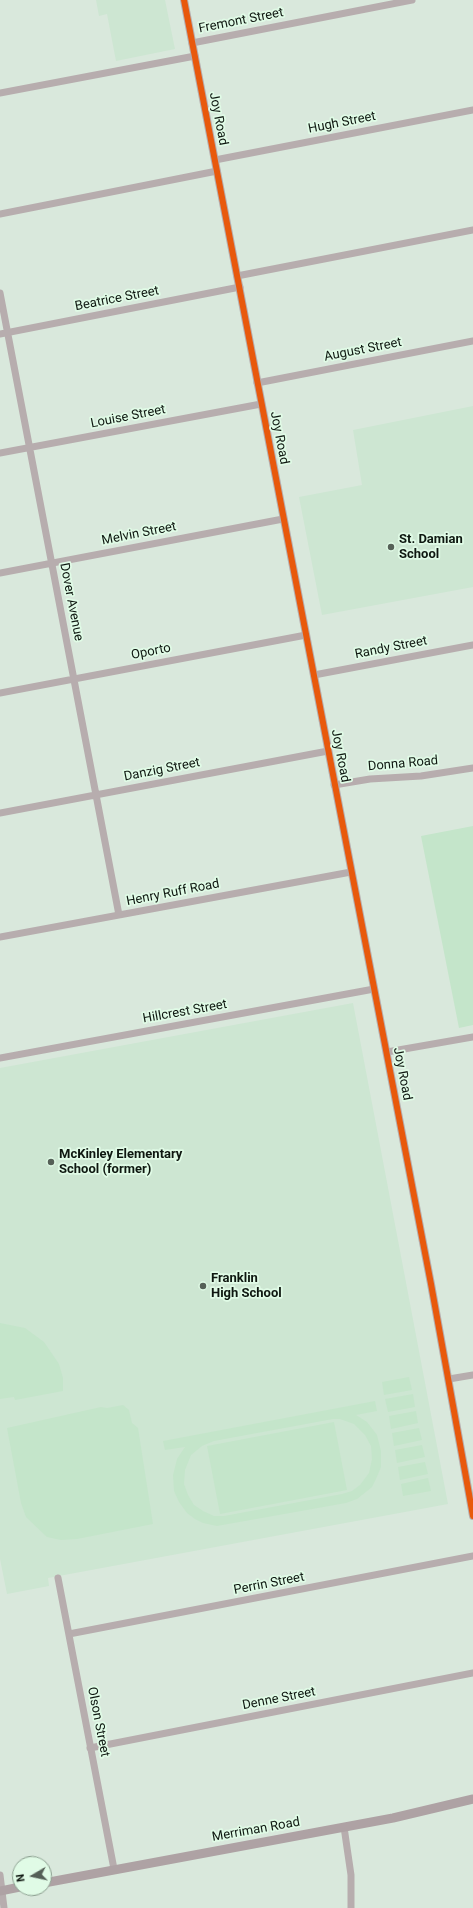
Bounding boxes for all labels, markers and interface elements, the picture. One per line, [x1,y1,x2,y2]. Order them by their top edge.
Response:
street label: Fremont Street [197,5,285,37]
street label: Joy Road [205,91,231,147]
street label: Hugh Street [307,109,377,137]
street label: Beatrice Street [74,283,160,315]
street label: August Street [323,335,403,365]
street label: Louise Street [89,402,167,432]
street label: Joy Road [266,410,292,466]
street label: Melvin Street [100,519,178,549]
place label: St. Damian School [399,532,463,563]
marker: St. Damian School [386,542,396,552]
street label: Dover Avenue [56,562,86,642]
street label: Randy Street [354,633,428,663]
street label: Oporto [130,641,172,663]
street label: Joy Road [327,728,353,784]
street label: Donna Road [367,753,439,775]
street label: Danzig Street [123,755,201,785]
street label: Henry Ruff Road [125,876,221,910]
street label: Hillcrest Street [142,997,228,1027]
street label: Joy Road [389,1046,415,1102]
place label: McKinley Elementary School (former) [59,1147,182,1178]
marker: McKinley Elementary School (former) [46,1157,56,1167]
place label: Franklin High School [211,1271,282,1302]
marker: Franklin High School [198,1281,208,1291]
street label: Perrin Street [232,1570,306,1598]
street label: Denne Street [241,1684,317,1714]
street label: Olson Street [84,1686,112,1758]
street label: Merriman Road [211,1815,301,1845]
north arrow [12,1856,52,1896]
text: N [14,1873,28,1883]

